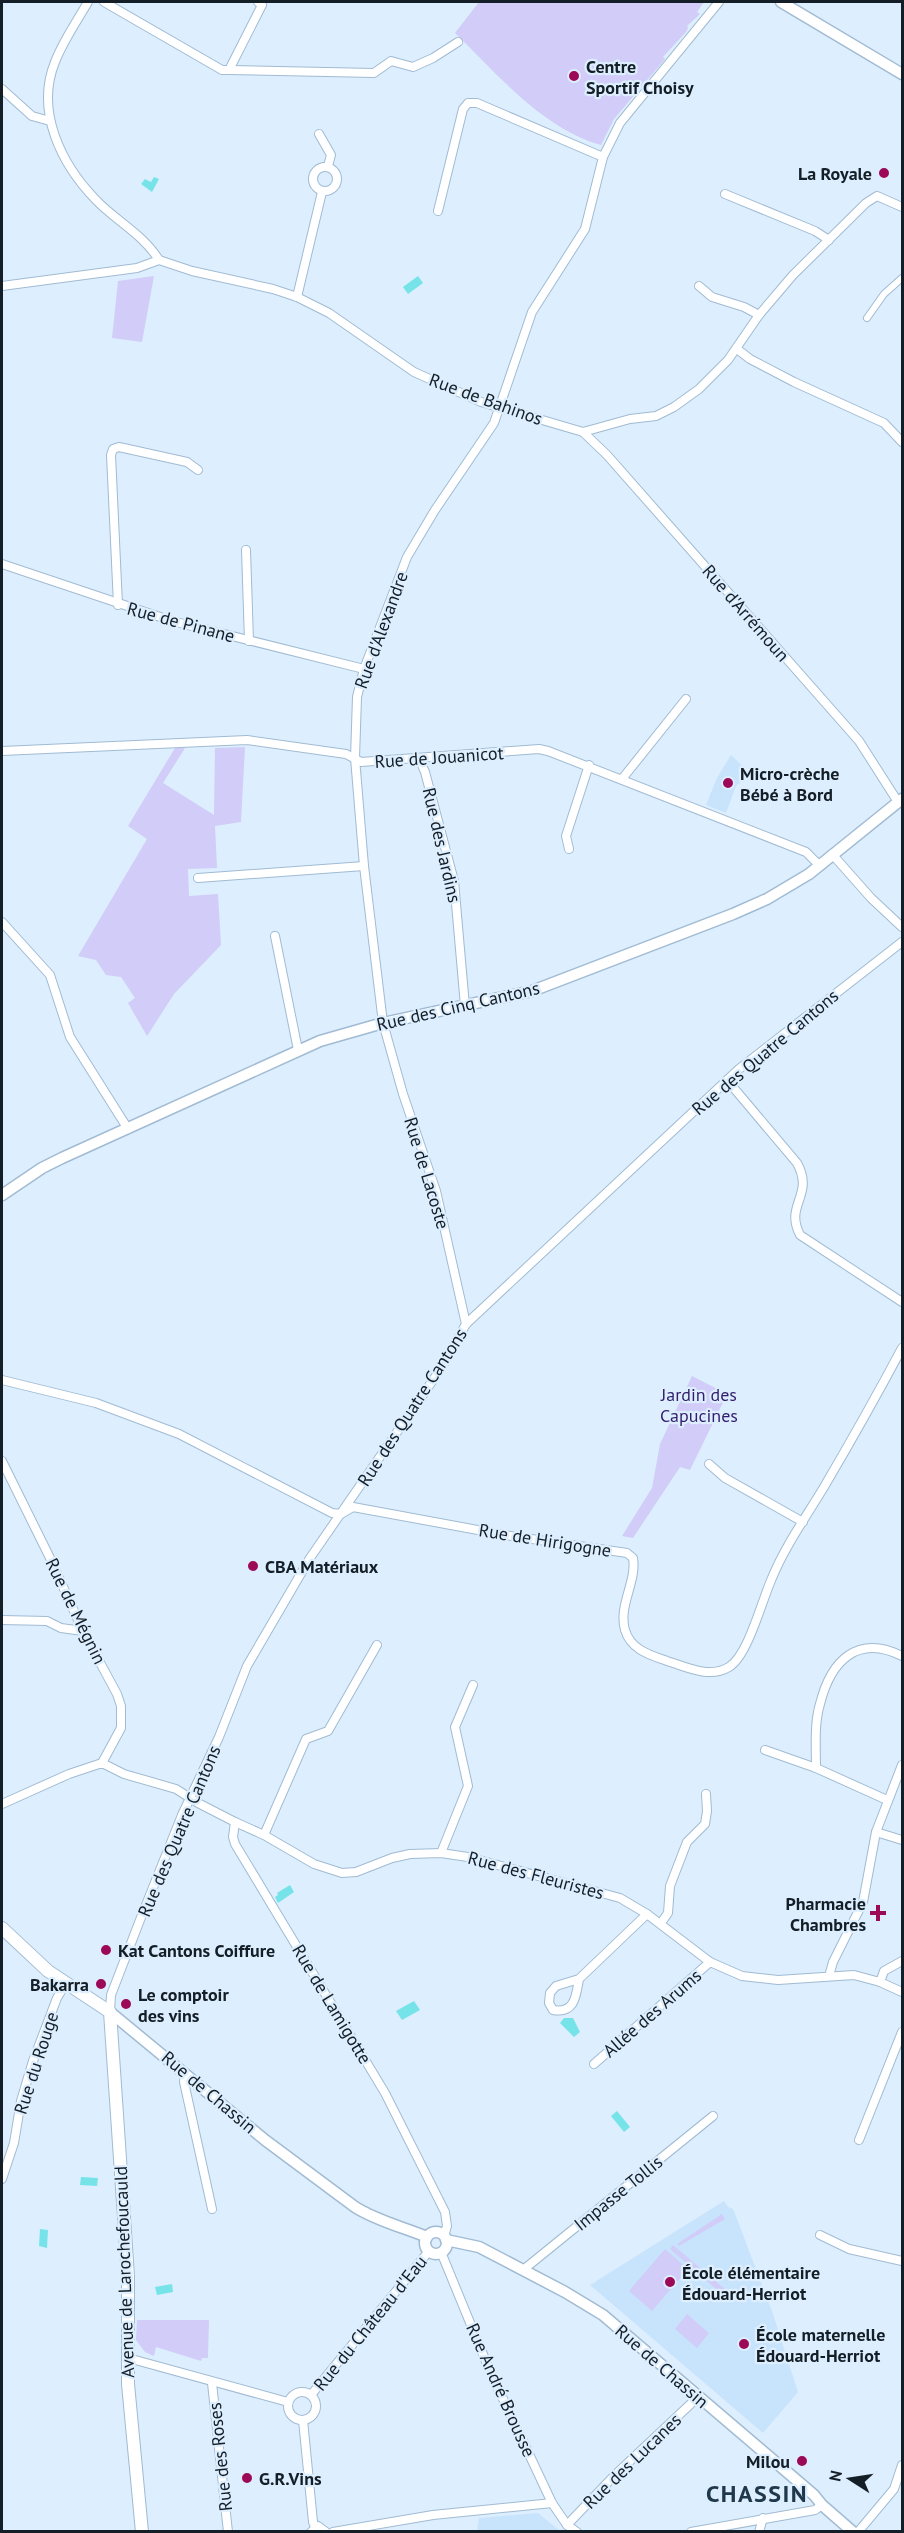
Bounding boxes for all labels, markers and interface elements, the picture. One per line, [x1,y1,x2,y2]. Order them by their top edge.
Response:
place label: Centre Sportif Choisy [586,55,694,99]
marker: Centre Sportif Choisy [567,69,581,83]
place label: La Royale [798,162,872,185]
marker: La Royale [877,166,891,180]
street label: Rue de Bahinos [426,368,546,430]
street label: Rue d'Arrémoun [698,560,794,666]
street label: Rue d'Alexandre [349,568,413,692]
street label: Rue de Pinane [125,597,237,647]
street label: Rue de Jouanicot [374,741,504,773]
place label: Micro-crèche Bébé à Bord [740,762,839,806]
marker: Micro-crèche Bébé à Bord [721,776,735,790]
street label: Rue des Jardins [418,785,466,905]
street label: Rue des Cinq Cantons [374,976,542,1036]
street label: Rue des Quatre Cantons [687,984,843,1120]
street label: Rue de Lacoste [399,1114,455,1232]
street label: Rue des Quatre Cantons [352,1323,472,1491]
park label: Jardin des Capucines [660,1383,738,1427]
street label: Rue de Hirigogne [477,1518,613,1562]
street label: Rue de Mégnin [40,1554,112,1668]
place label: CBA Matériaux [265,1555,379,1578]
marker: CBA Matériaux [246,1559,260,1573]
street label: Rue des Quatre Cantons [132,1742,226,1920]
street label: Rue des Fleuristes [465,1846,607,1904]
place label: Pharmacie Chambres [785,1892,866,1936]
marker: Pharmacie Chambres [871,1906,885,1920]
place label: Kat Cantons Coiffure [118,1939,275,1962]
street label: Rue de Lamigotte [287,1940,377,2068]
marker: Kat Cantons Coiffure [99,1943,113,1957]
street label: Allée des Arums [598,1964,706,2062]
place label: Bakarra [30,1973,89,1996]
marker: Bakarra [94,1977,108,1991]
place label: Le comptoir des vins [138,1983,229,2027]
marker: Le comptoir des vins [119,1997,133,2011]
street label: Rue du Rouge [9,2009,63,2117]
street label: Rue de Chassin [157,2046,261,2138]
street label: Impasse Tollis [569,2150,667,2236]
street label: Avenue de Larochefoucauld [109,2166,139,2378]
street label: Rue du Château d'Eau [308,2251,432,2395]
place label: École élémentaire Édouard-Herriot [682,2261,820,2305]
marker: École élémentaire Édouard-Herriot [663,2275,677,2289]
street label: Rue de Chassin [610,2319,714,2413]
street label: Rue André Brousse [461,2320,541,2460]
place label: École maternelle Édouard-Herriot [756,2323,885,2367]
marker: École maternelle Édouard-Herriot [737,2337,751,2351]
street label: Rue des Roses [203,2402,237,2512]
street label: Rue des Lucanes [578,2408,686,2514]
north arrow [820,2449,880,2509]
place label: Milou [746,2450,790,2473]
marker: Milou [795,2454,809,2468]
place label: G.R.Vins [259,2467,322,2490]
text: N [824,2469,846,2483]
marker: G.R.Vins [240,2471,254,2485]
district label: CHASSIN [706,2478,808,2509]

